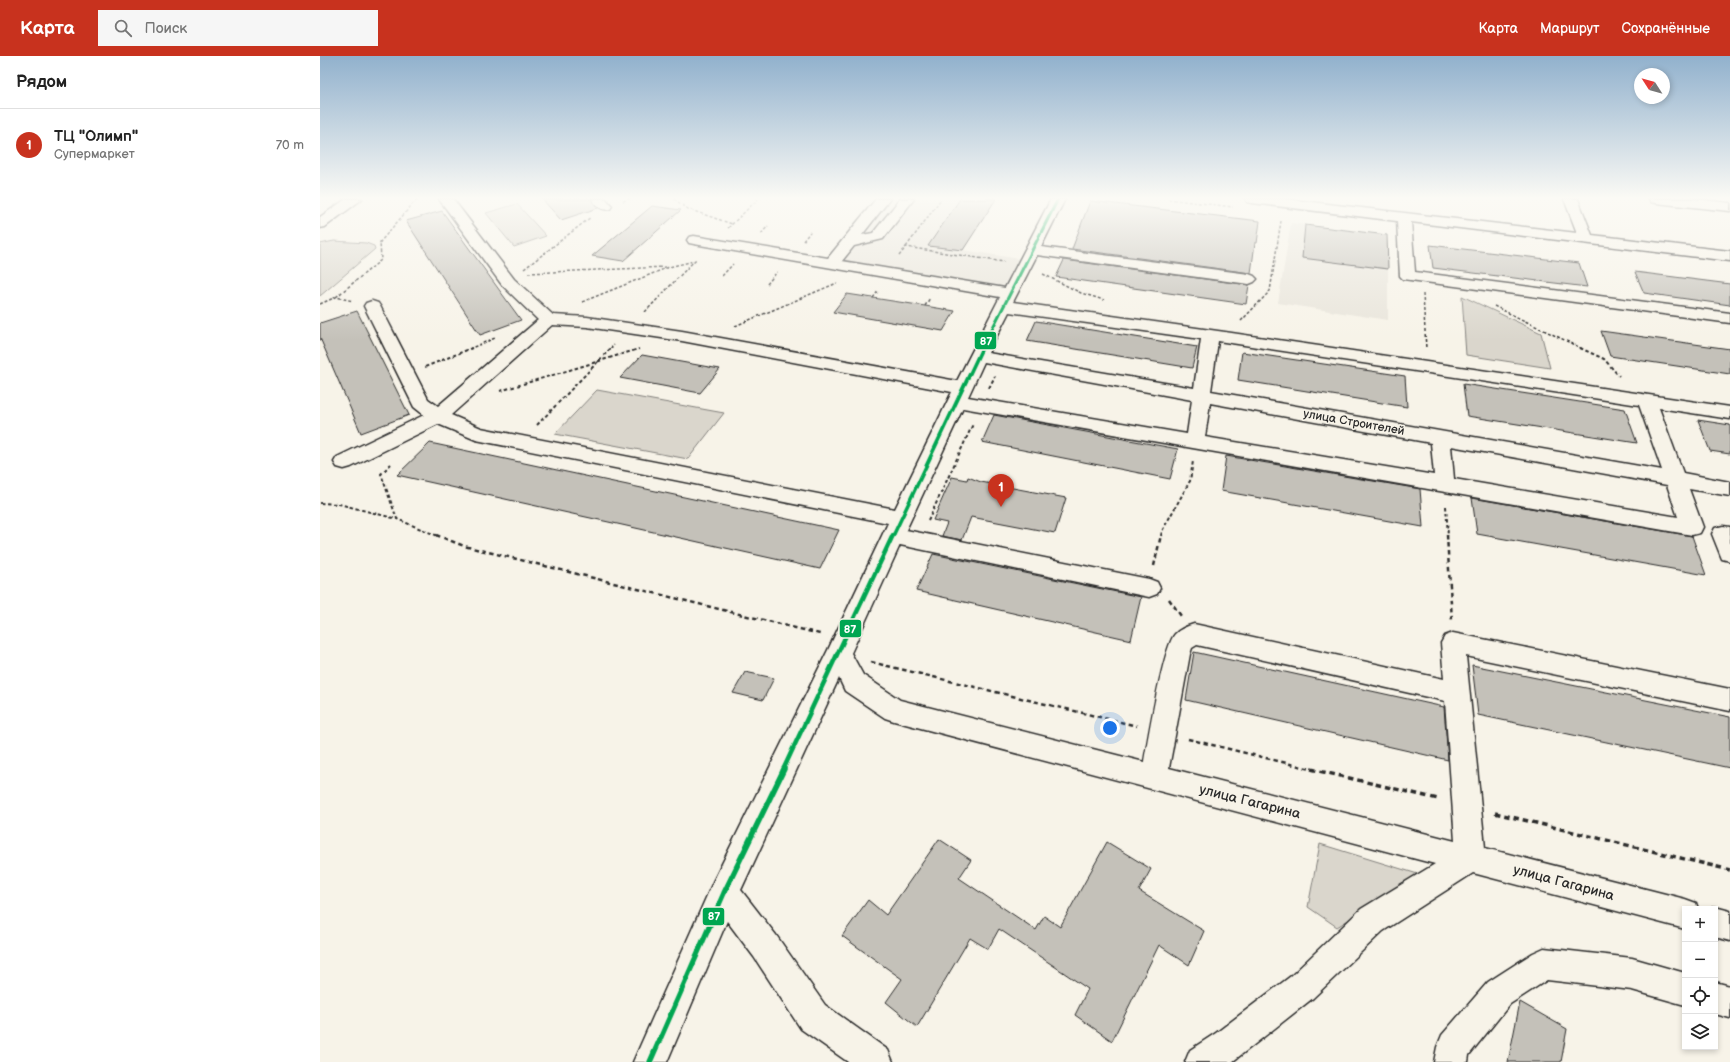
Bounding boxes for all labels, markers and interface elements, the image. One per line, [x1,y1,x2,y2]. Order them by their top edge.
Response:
search box [98,10,378,46]
text: Карта [20,17,74,40]
icon: search [112,17,134,39]
text: Поиск [144,19,187,38]
text: Карта [1479,20,1518,37]
text: Маршрут [1540,20,1600,37]
text: Сохранённые [1622,20,1710,37]
north arrow [1634,68,1670,104]
text: Рядом [16,72,67,92]
text: ТЦ "Олимп" [54,127,138,146]
text: 1 [26,137,32,153]
text: 70 m [276,137,304,153]
text: Супермаркет [54,146,135,162]
line badge: 87 [974,331,997,350]
text: 87 [980,335,992,348]
street label: улица Строителей [1302,406,1406,439]
pin: 1 [988,474,1014,507]
line badge: 87 [839,619,862,638]
text: 87 [844,623,856,636]
your location [1100,718,1120,738]
street label: улица Гагарина [1197,781,1303,822]
street label: улица Гагарина [1512,861,1617,904]
map controls [1682,906,1718,1050]
button: + [1682,906,1718,942]
line badge: 87 [702,907,725,926]
text: 87 [708,910,720,923]
button: − [1682,942,1718,978]
button: locate [1682,978,1718,1014]
button: layers [1682,1014,1718,1050]

